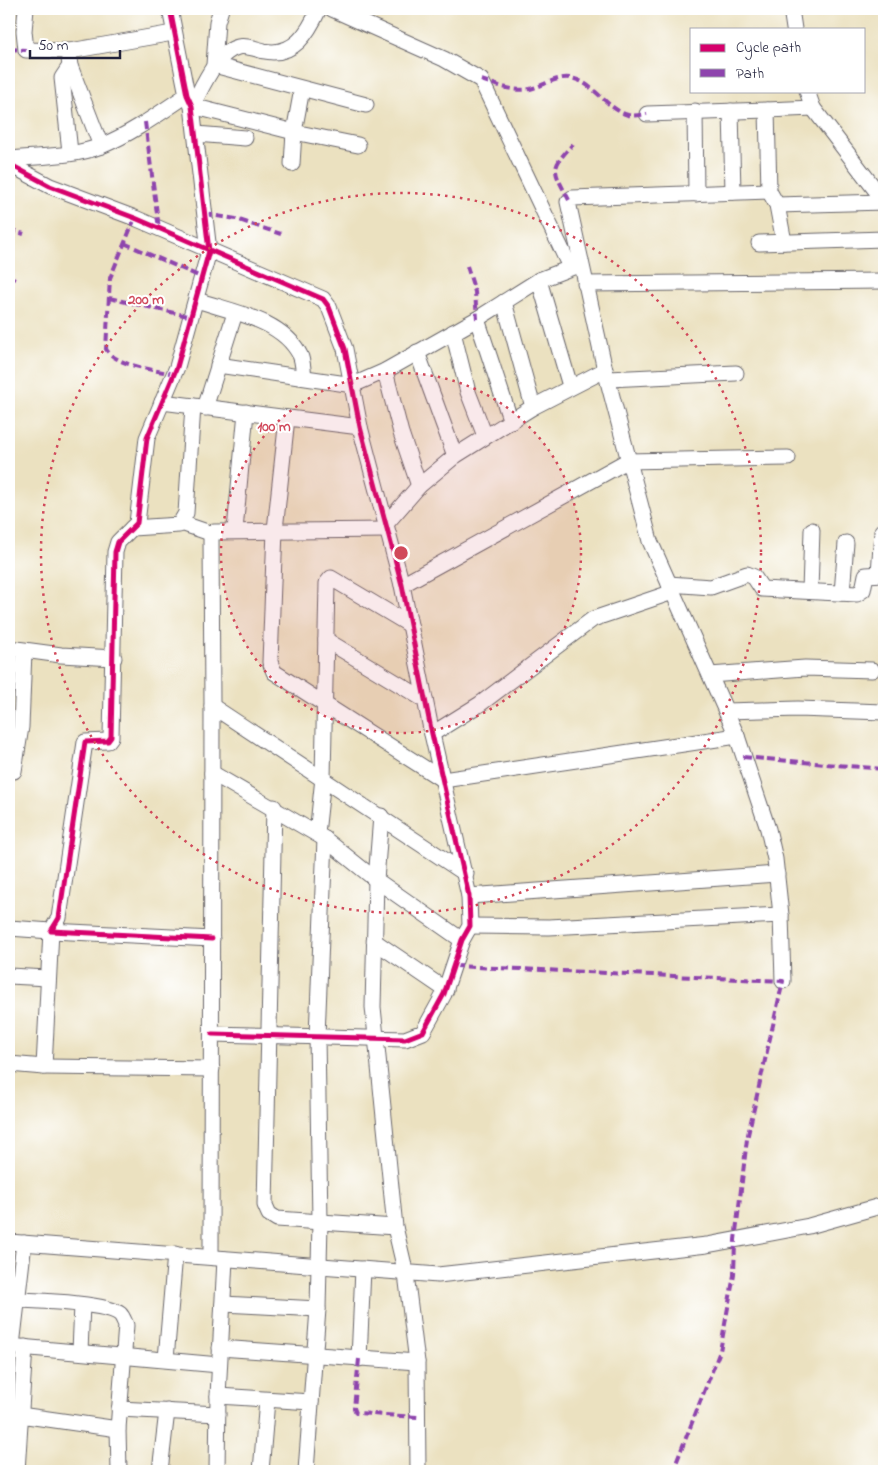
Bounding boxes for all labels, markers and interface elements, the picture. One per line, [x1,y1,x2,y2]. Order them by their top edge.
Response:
scale bar [30,28,120,60]
legend [690,28,866,92]
text: 50 m [38,35,69,57]
text: Cycle path [736,37,801,60]
text: Path [736,63,764,85]
text: 200 m [127,289,164,311]
text: 100 m [257,416,291,438]
centre of rings [392,544,410,562]

